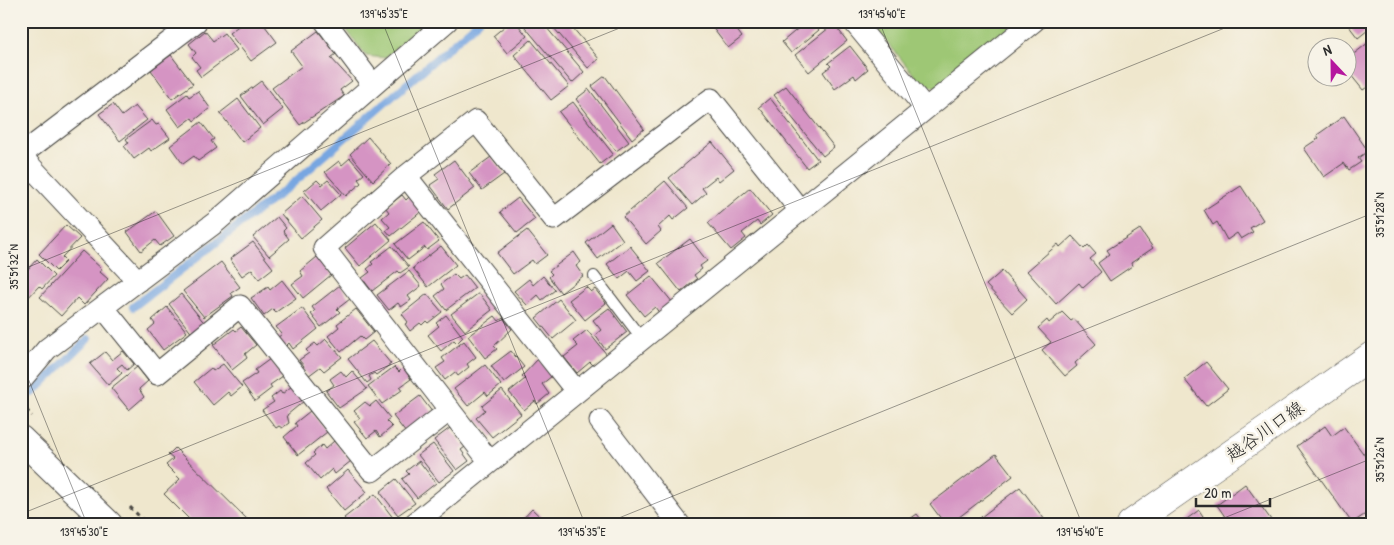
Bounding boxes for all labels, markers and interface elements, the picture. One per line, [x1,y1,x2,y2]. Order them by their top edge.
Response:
text: 139°45'35"E [360,5,409,22]
text: 139°45'40"E [858,5,906,22]
north arrow [1306,38,1356,88]
text: N [1320,39,1334,60]
text: 35°51'28"N [1371,192,1388,238]
text: 35°51'32"N [5,244,22,290]
street label: 越谷川口線 [1221,395,1309,467]
text: 35°51'26"N [1371,437,1388,483]
scale bar [1196,475,1270,507]
text: 20 m [1204,482,1231,503]
text: 139°45'30"E [60,523,109,540]
text: 139°45'35"E [558,523,607,540]
text: 139°45'40"E [1056,523,1104,540]

